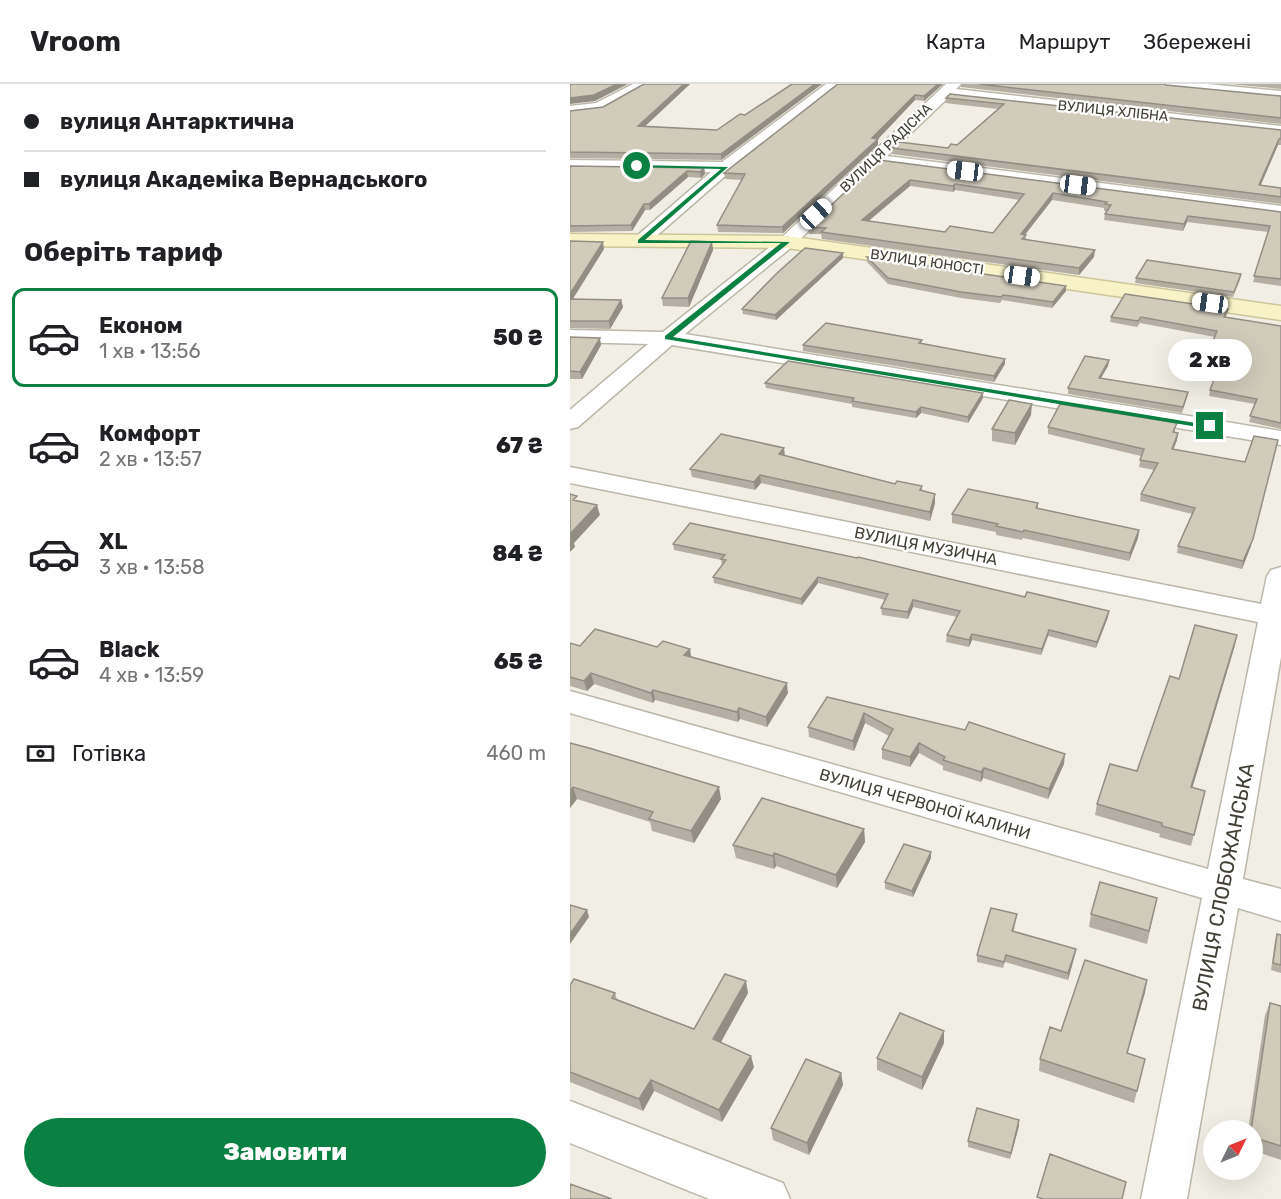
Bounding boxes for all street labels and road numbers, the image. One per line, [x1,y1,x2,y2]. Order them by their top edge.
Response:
street label: ВУЛИЦЯ ХЛІБНА [1057,97,1170,125]
street label: ВУЛИЦЯ РАДІСНА [837,99,936,196]
street label: ВУЛИЦЯ ЮНОСТІ [869,246,985,278]
street label: ВУЛИЦЯ МУЗИЧНА [853,523,1000,569]
street label: ВУЛИЦЯ СЛОБОЖАНСЬКА [1187,761,1259,1013]
street label: ВУЛИЦЯ ЧЕРВОНОЇ КАЛИНИ [817,765,1033,843]

